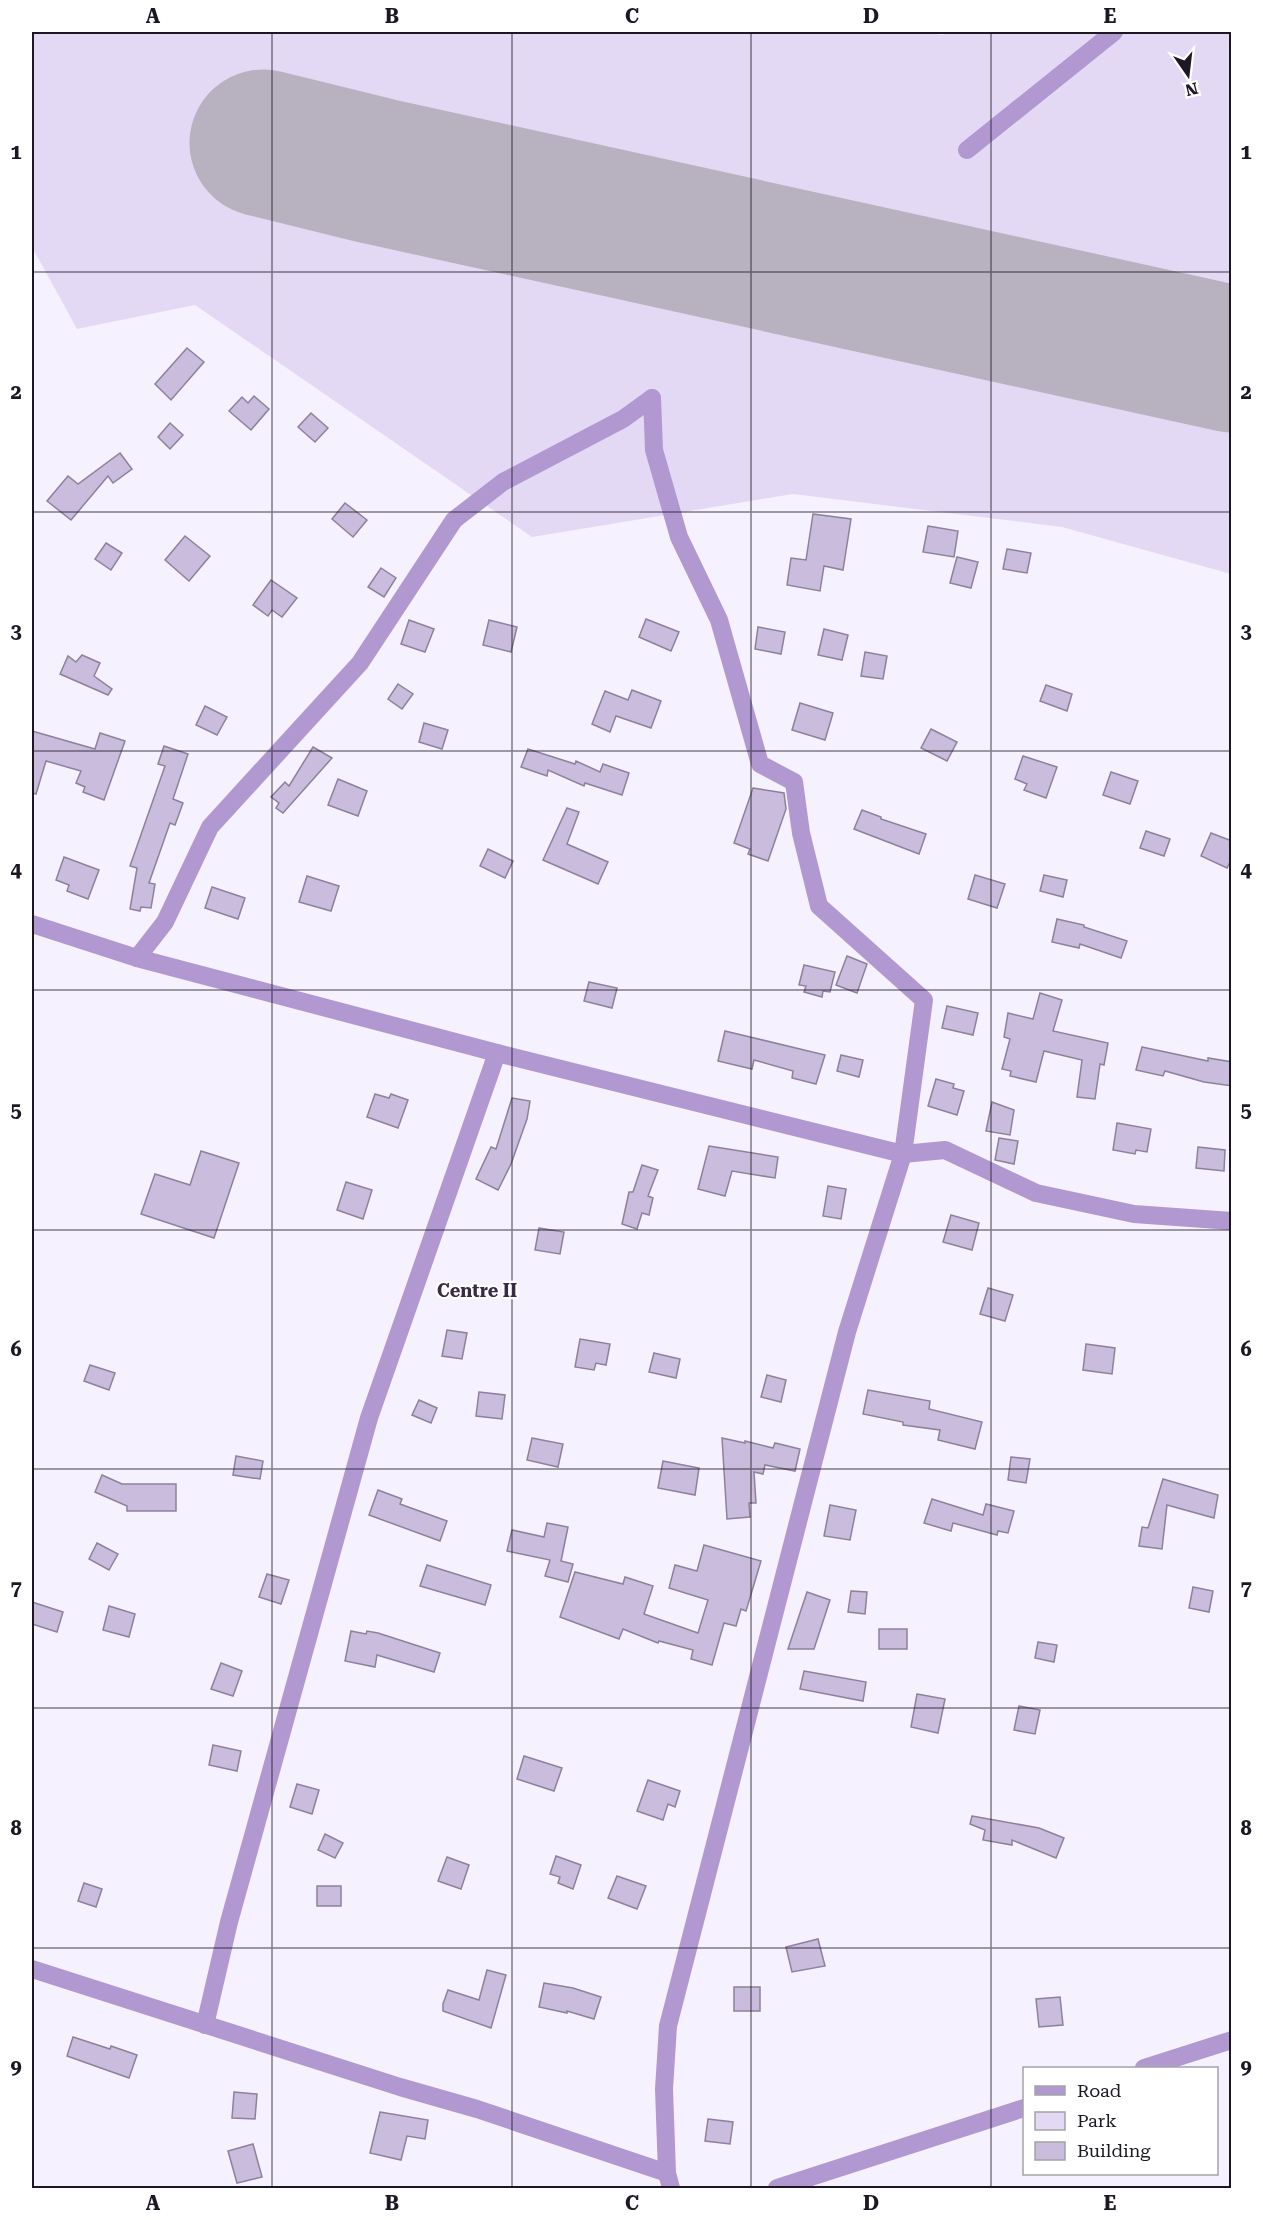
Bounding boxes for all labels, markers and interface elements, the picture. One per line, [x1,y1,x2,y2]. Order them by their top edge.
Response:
text: A [146,4,161,28]
text: B [385,4,399,28]
text: C [625,4,639,28]
text: D [863,4,879,28]
text: E [1104,4,1117,28]
north arrow [1158,45,1218,105]
text: N [1183,78,1200,100]
text: 1 [10,140,22,164]
text: 1 [1240,140,1252,164]
text: 2 [10,380,22,404]
text: 2 [1240,380,1252,404]
text: 3 [10,619,22,643]
text: 3 [1240,619,1252,643]
text: 4 [10,858,22,882]
text: 4 [1240,858,1252,882]
text: 5 [10,1098,22,1122]
text: 5 [1240,1098,1252,1122]
district label: Centre II [437,1280,517,1301]
text: 6 [10,1337,22,1361]
text: 6 [1240,1337,1252,1361]
text: 7 [10,1576,22,1600]
text: 7 [1240,1576,1252,1600]
text: 8 [10,1816,22,1840]
text: 8 [1240,1816,1252,1840]
text: 9 [10,2055,22,2079]
text: 9 [1240,2055,1252,2079]
legend [1023,2067,1218,2175]
text: Road [1077,2080,1122,2101]
text: Park [1077,2110,1117,2131]
text: Building [1077,2140,1151,2161]
text: A [146,2191,161,2215]
text: B [385,2191,399,2215]
text: C [625,2191,639,2215]
text: D [863,2191,879,2215]
text: E [1104,2191,1117,2215]

